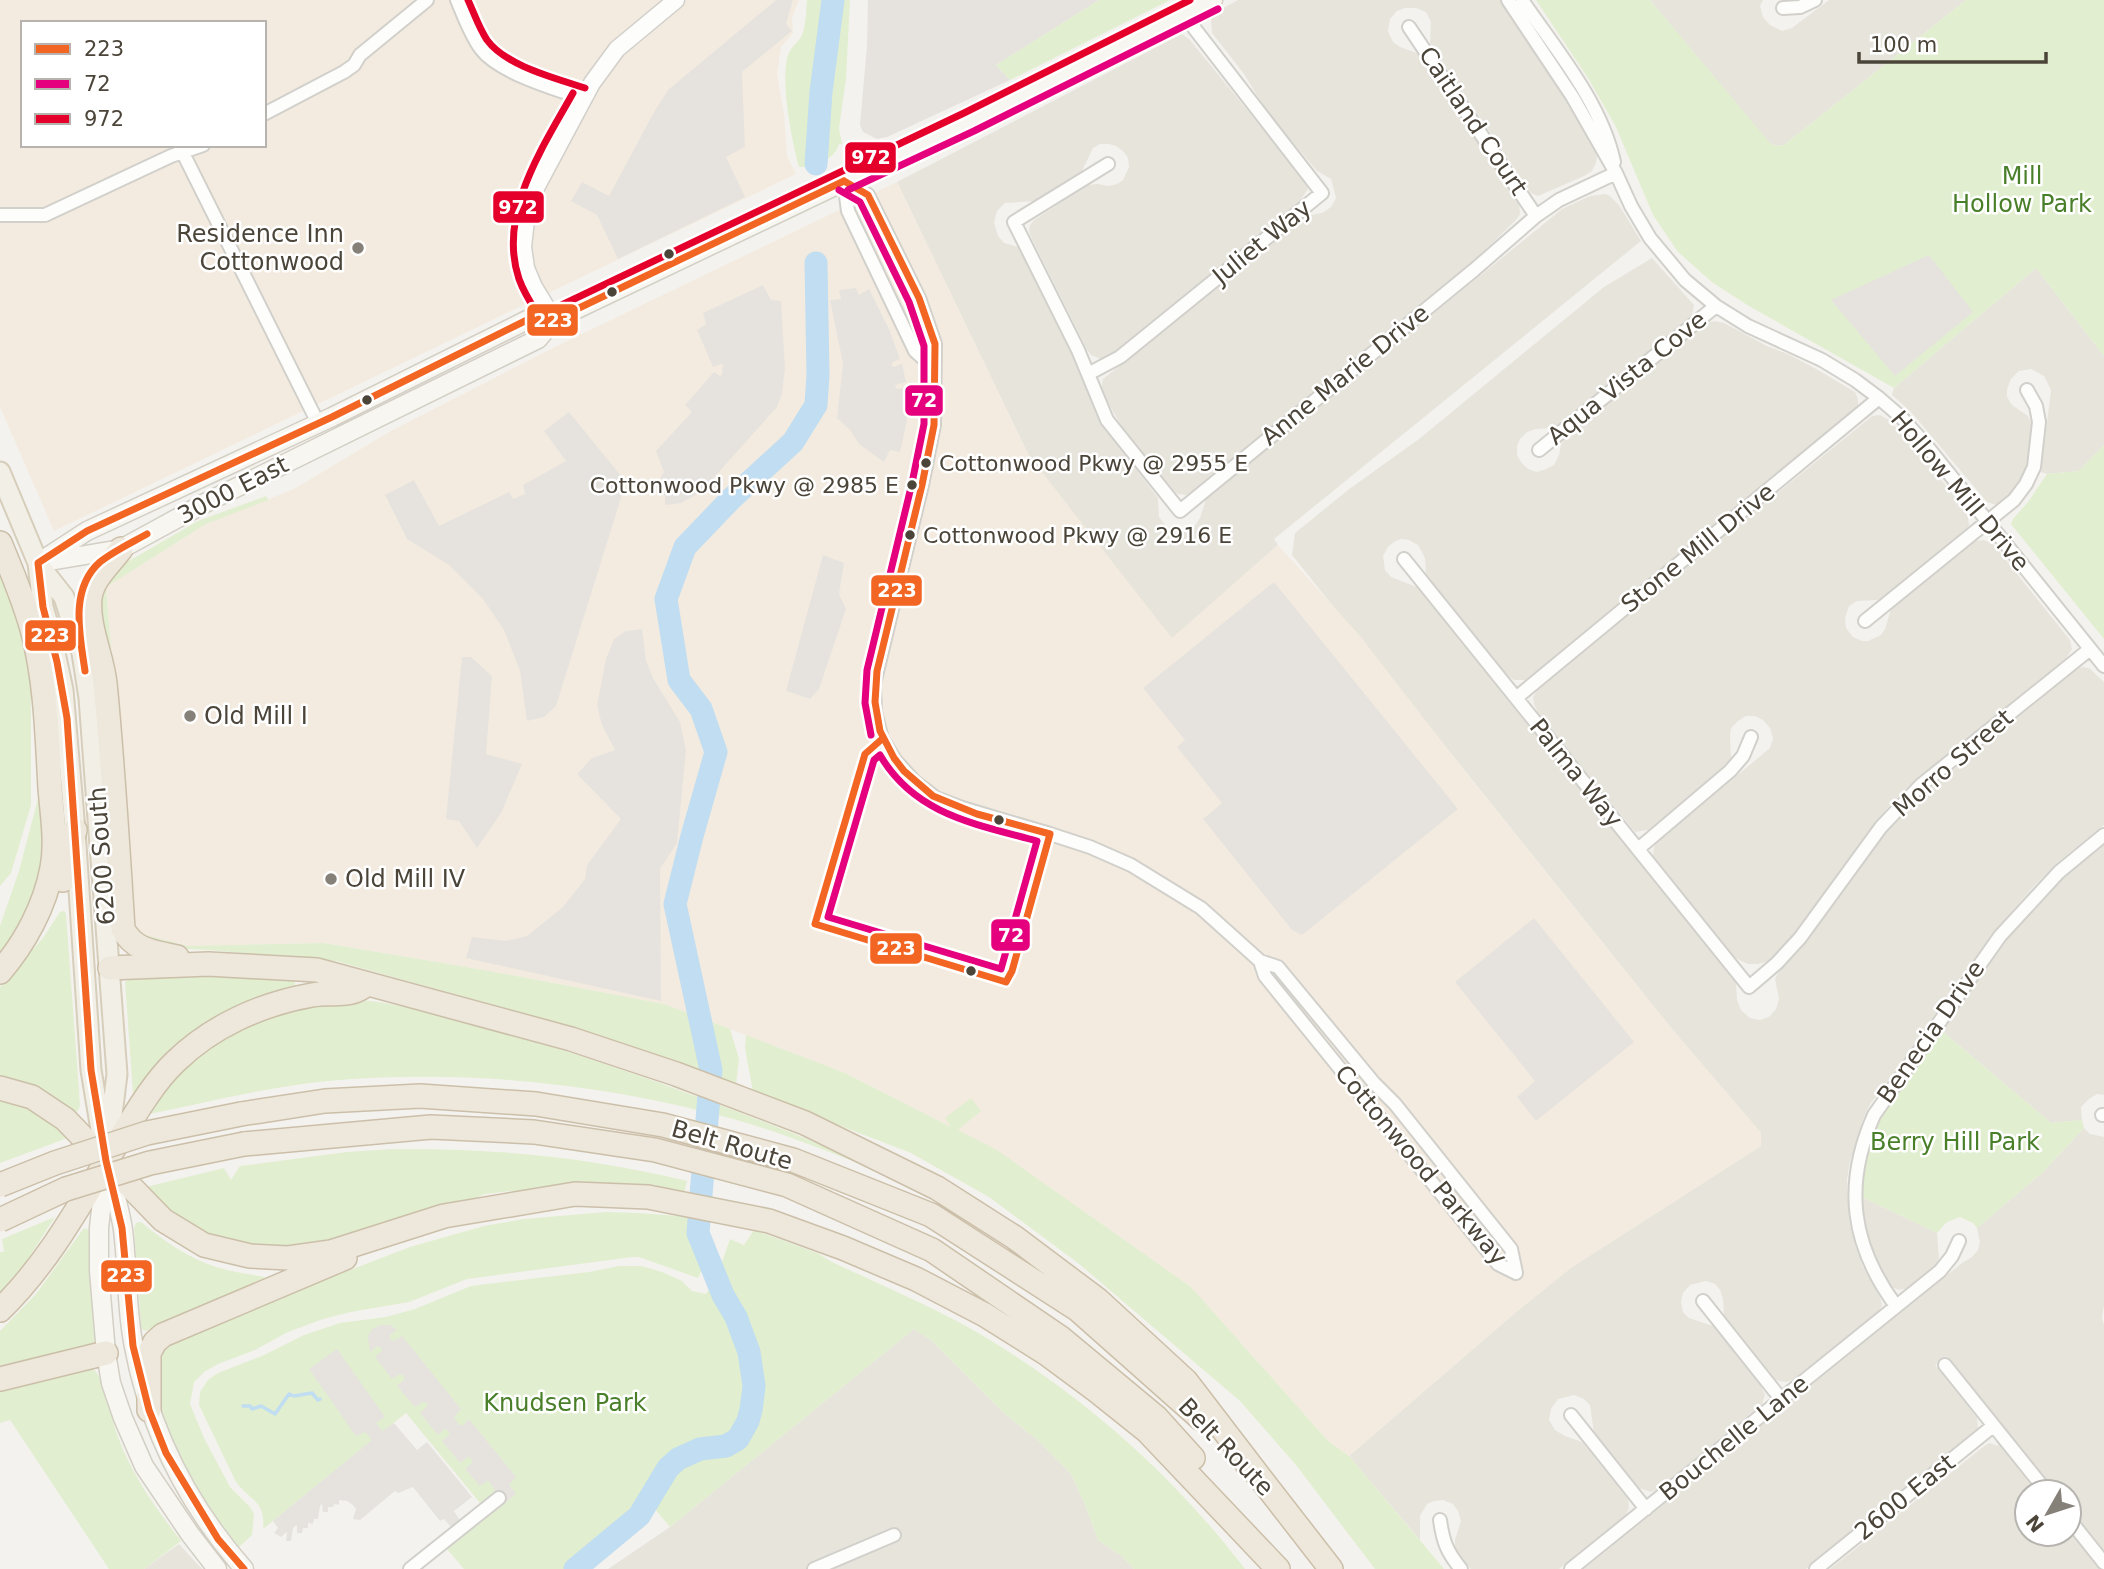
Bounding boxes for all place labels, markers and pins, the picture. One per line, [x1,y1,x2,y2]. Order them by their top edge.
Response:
place label: Residence Inn Cottonwood [176,220,344,276]
marker: Residence Inn Cottonwood [350,240,366,256]
unlabelled marker [662,247,676,261]
unlabelled marker [605,285,619,299]
unlabelled marker [360,393,374,407]
place label: Cottonwood Pkwy @ 2955 E [939,451,1248,476]
marker: Cottonwood Pkwy @ 2955 E [919,456,933,470]
place label: Cottonwood Pkwy @ 2985 E [590,473,899,498]
marker: Cottonwood Pkwy @ 2985 E [905,478,919,492]
place label: Cottonwood Pkwy @ 2916 E [923,523,1232,548]
marker: Cottonwood Pkwy @ 2916 E [903,528,917,542]
place label: Old Mill I [204,702,308,730]
marker: Old Mill I [182,708,198,724]
unlabelled marker [992,813,1006,827]
place label: Old Mill IV [345,865,466,893]
marker: Old Mill IV [323,871,339,887]
unlabelled marker [964,964,978,978]

